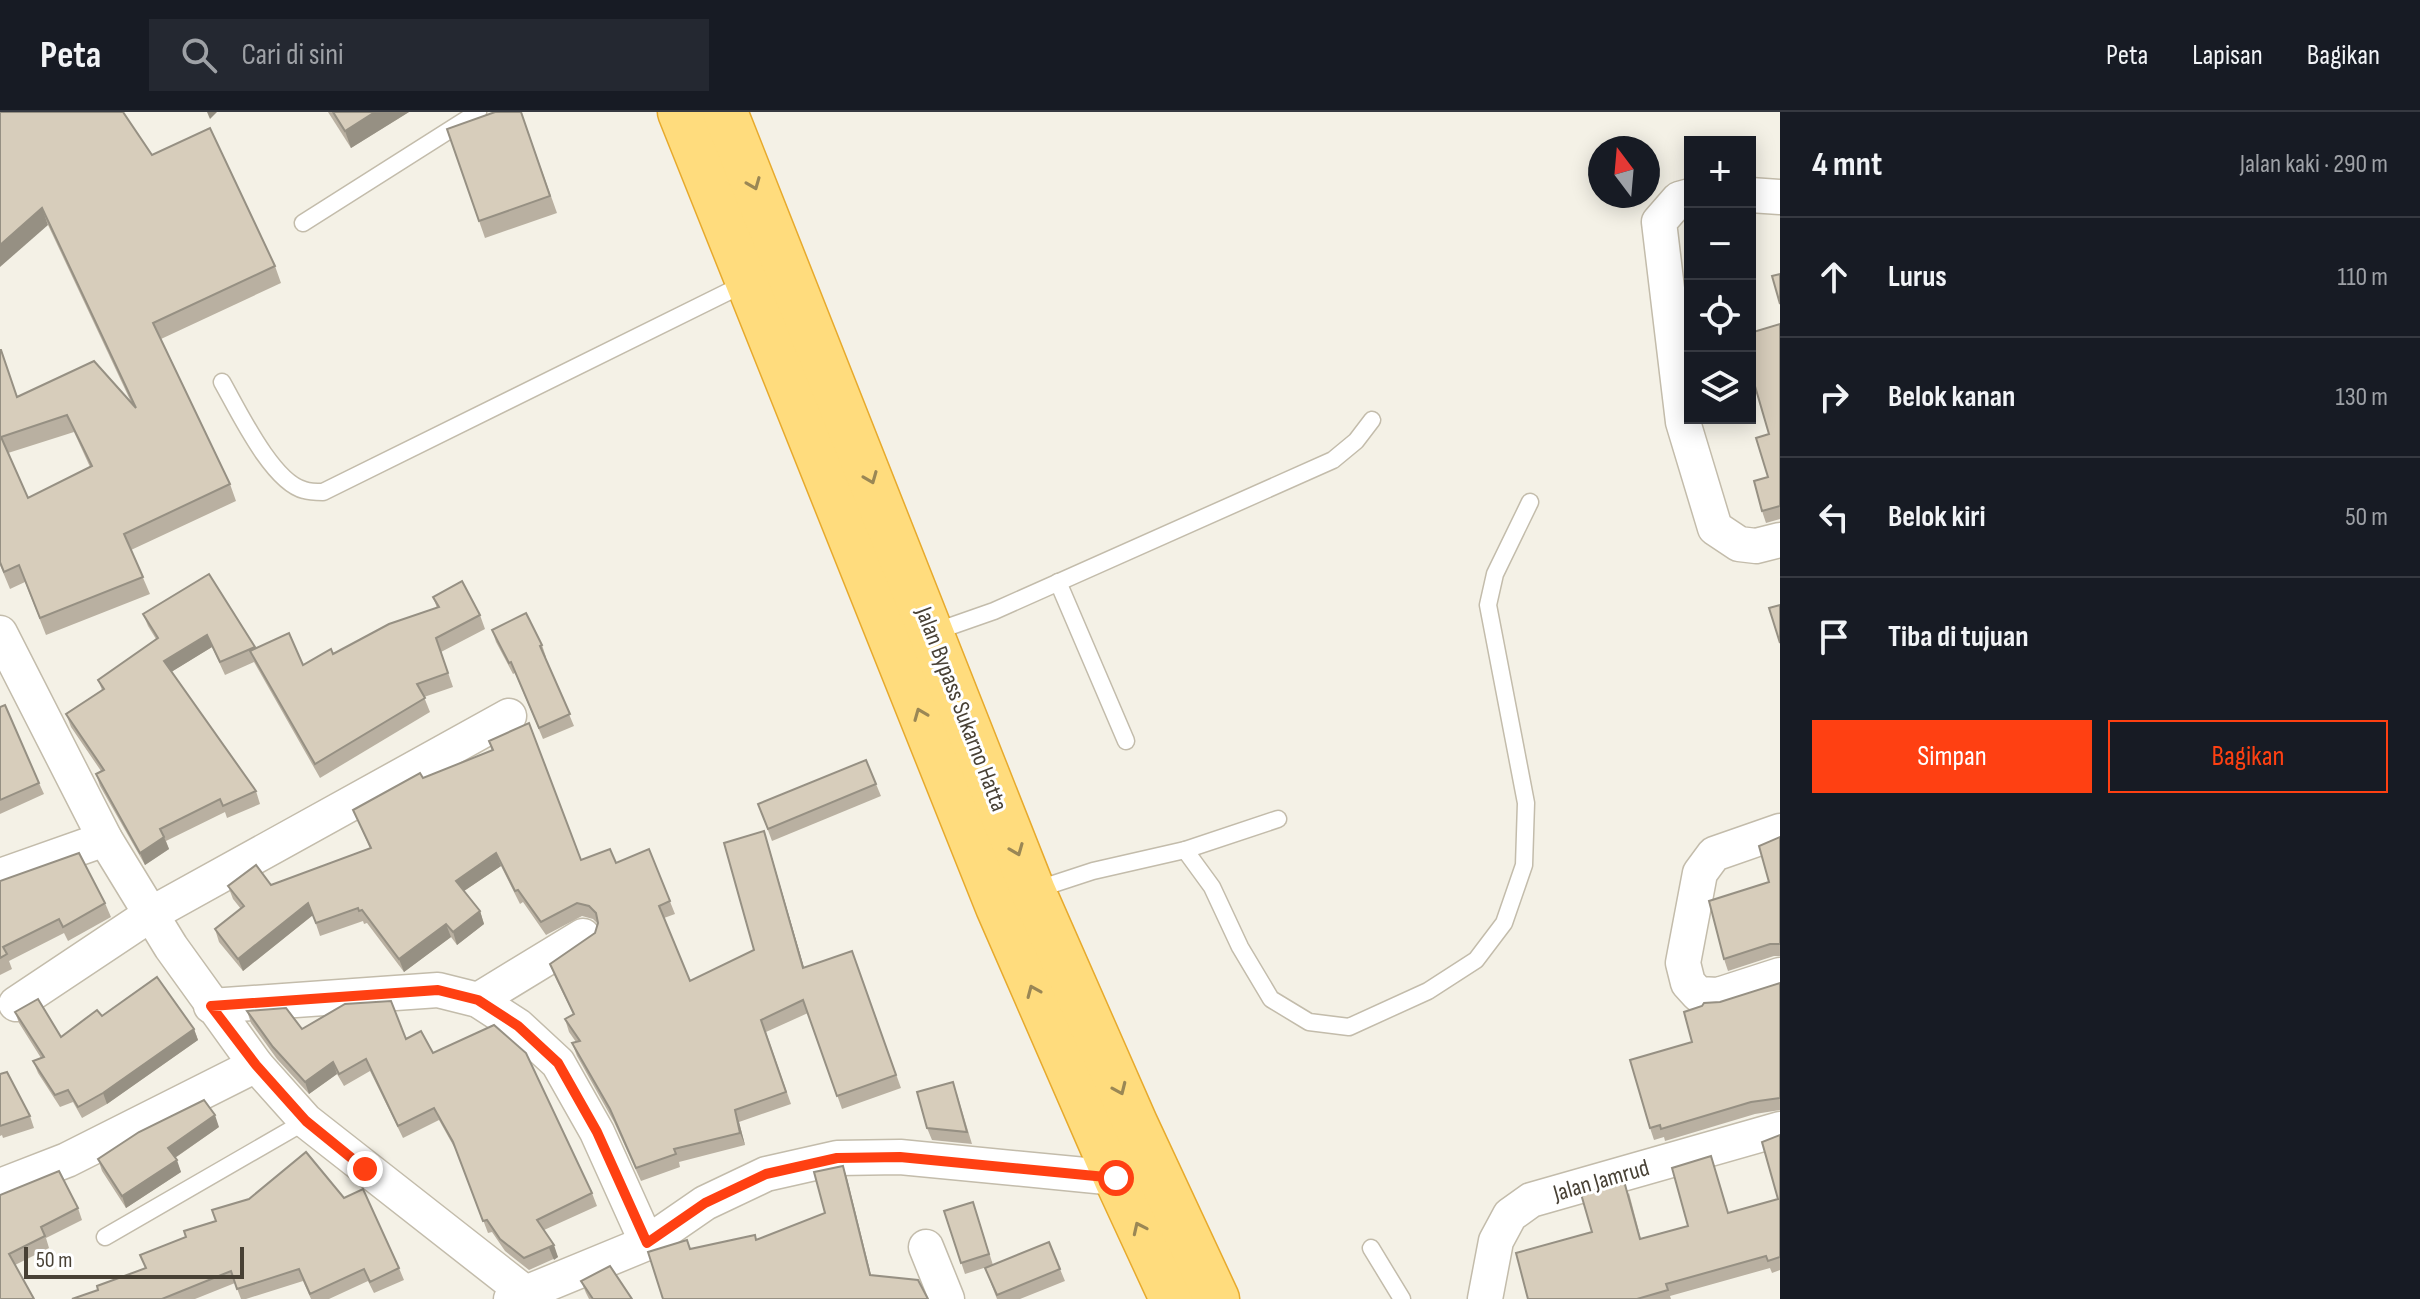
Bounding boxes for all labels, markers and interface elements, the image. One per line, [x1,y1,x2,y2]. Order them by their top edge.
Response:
search box [149,19,709,91]
text: Peta [40,33,101,78]
icon: search [177,33,221,77]
text: Cari di sini [241,37,344,73]
text: Peta [2106,39,2148,72]
text: Lapisan [2192,39,2263,72]
text: Bagikan [2307,39,2380,72]
north arrow [1588,136,1660,208]
map controls [1684,136,1756,424]
button: + [1684,136,1756,208]
text: 4 mnt [1812,144,1882,185]
text: Jalan kaki · 290 m [2240,149,2388,180]
one-way arrow [744,176,761,190]
button: − [1684,208,1756,280]
icon: ahead [1812,255,1856,299]
text: Lurus [1888,259,1947,295]
text: 110 m [2337,262,2388,293]
button: locate [1684,280,1756,352]
button: layers [1684,352,1756,424]
icon: right [1812,375,1856,419]
text: Belok kanan [1888,379,2015,415]
text: 130 m [2336,382,2388,413]
one-way arrow [861,470,878,484]
icon: left [1812,495,1856,539]
text: Belok kiri [1888,499,1986,535]
text: 50 m [2345,502,2388,533]
street label: Jalan Bypass Sukarno Hatta [909,602,1014,815]
icon: arrive [1812,615,1856,659]
text: Tiba di tujuan [1888,619,2029,655]
one-way arrow [913,708,930,722]
button: Simpan [1812,720,2092,793]
button: Bagikan [2108,720,2388,793]
one-way arrow [1007,842,1024,856]
one-way arrow [1027,985,1043,999]
one-way arrow [1110,1081,1126,1095]
route end [347,1151,383,1187]
street label: Jalan Jamrud [1549,1153,1652,1208]
route start [1098,1160,1134,1196]
one-way arrow [1132,1222,1148,1237]
scale bar [24,1243,244,1279]
text: 50 m [36,1247,72,1274]

